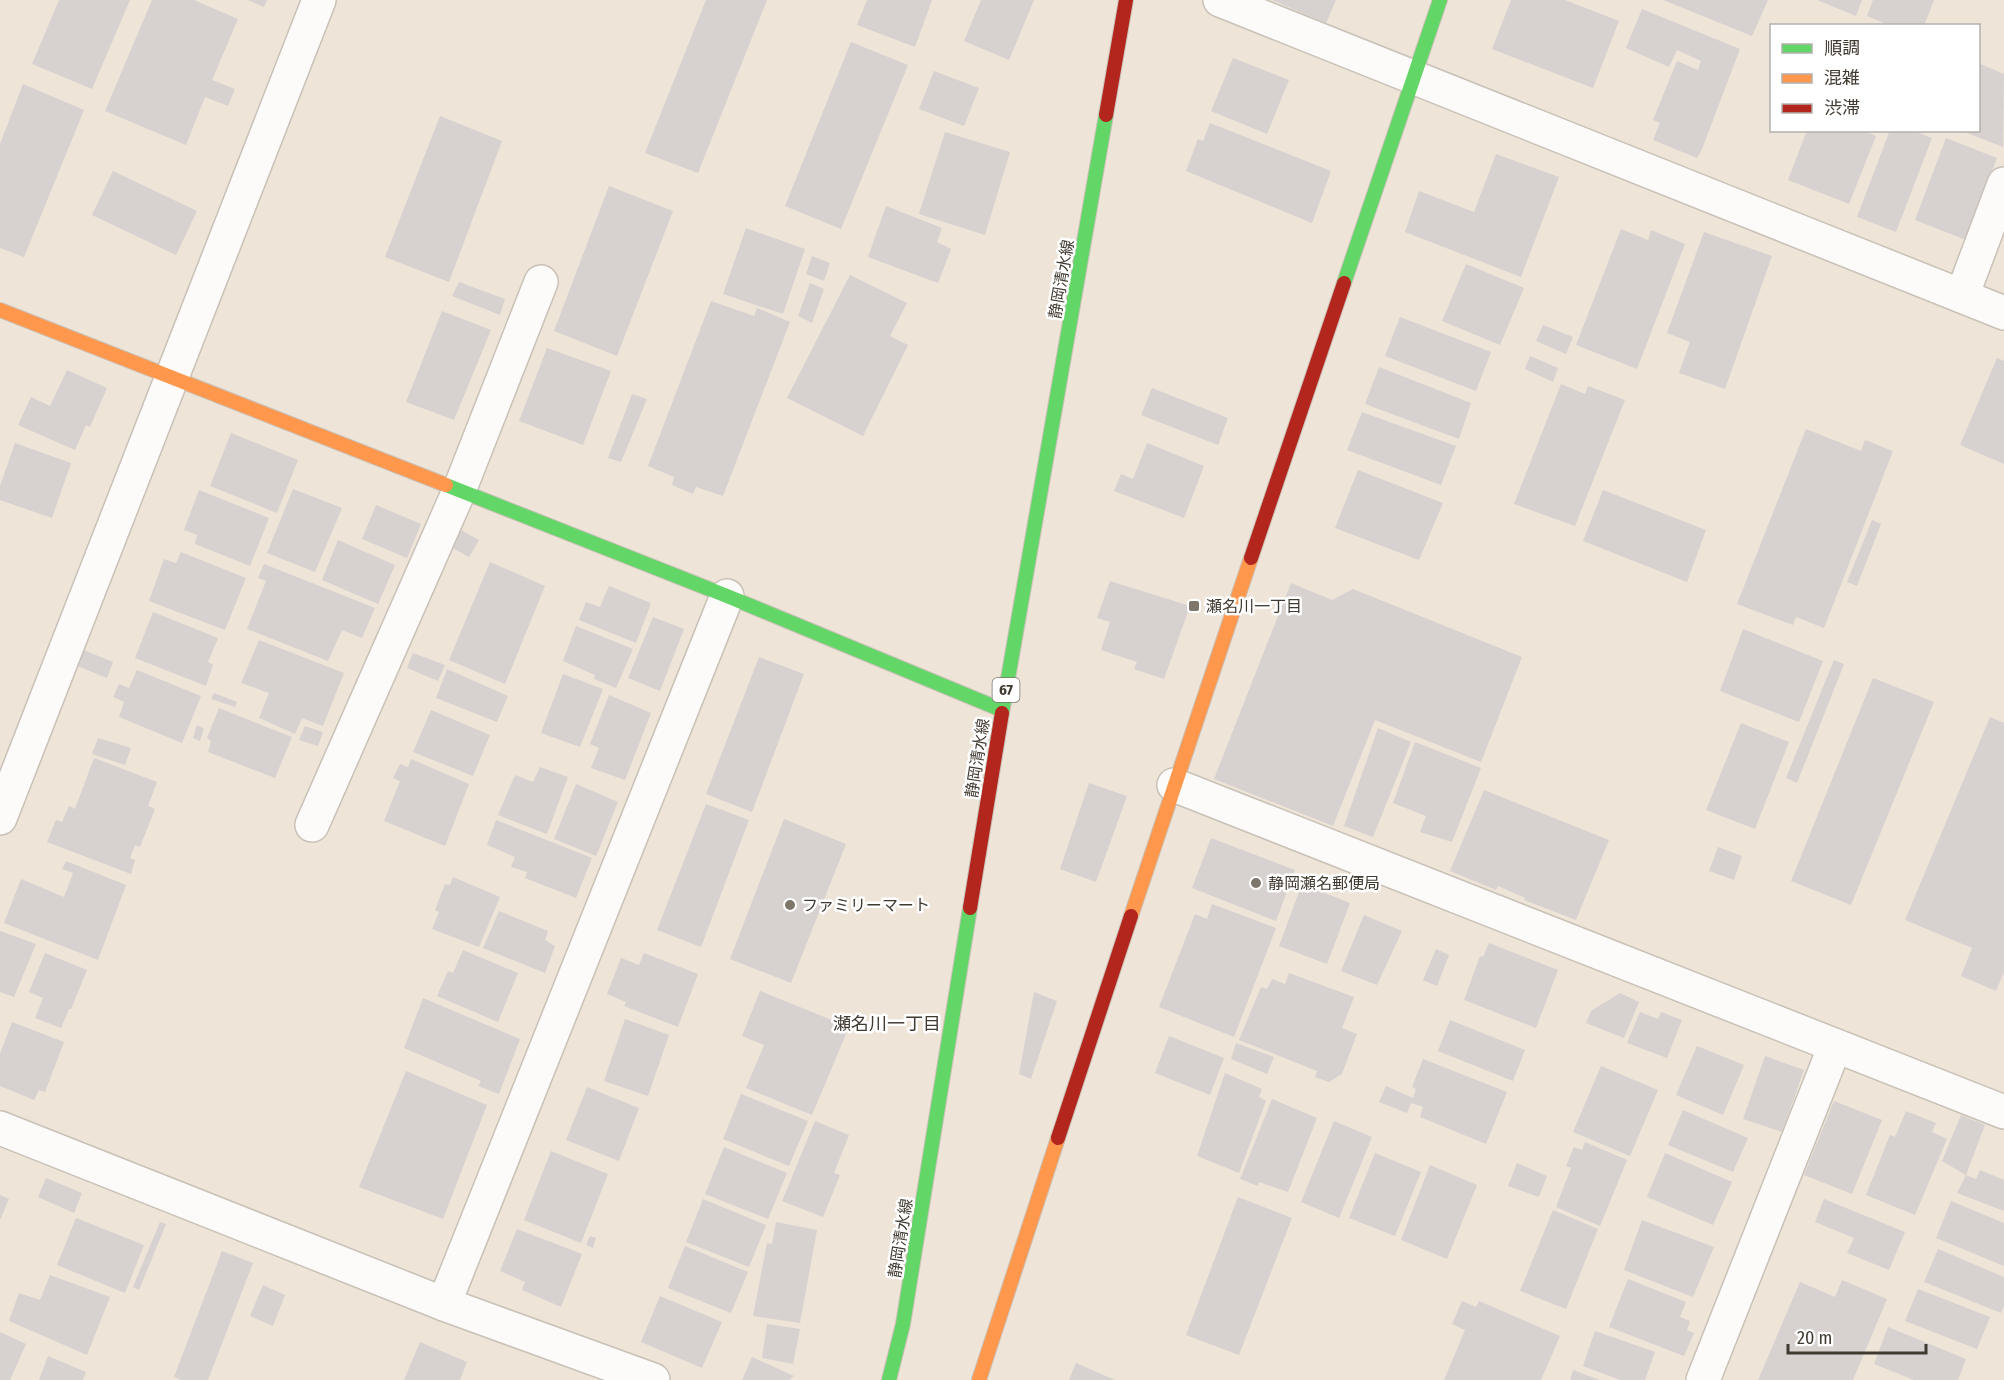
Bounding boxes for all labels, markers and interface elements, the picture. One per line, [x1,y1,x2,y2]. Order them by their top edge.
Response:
legend [1770,24,1980,132]
text: 順調 [1824,37,1860,59]
text: 混雑 [1824,67,1860,89]
text: 渋滞 [1824,97,1860,119]
street label: 静岡清水線 [1045,238,1078,320]
place label: 瀬名川一丁目 [1206,597,1302,616]
marker: 瀬名川一丁目 [1187,599,1201,613]
road number: 67 [992,678,1020,702]
street label: 静岡清水線 [962,717,993,799]
place label: 静岡瀬名郵便局 [1268,874,1380,893]
marker: 静岡瀬名郵便局 [1249,876,1263,890]
place label: ファミリーマート [802,896,930,915]
marker: ファミリーマート [783,898,797,912]
district label: 瀬名川一丁目 [833,1013,941,1035]
street label: 静岡清水線 [885,1197,916,1279]
scale bar [1788,1317,1926,1355]
text: 20 m [1797,1327,1832,1349]

